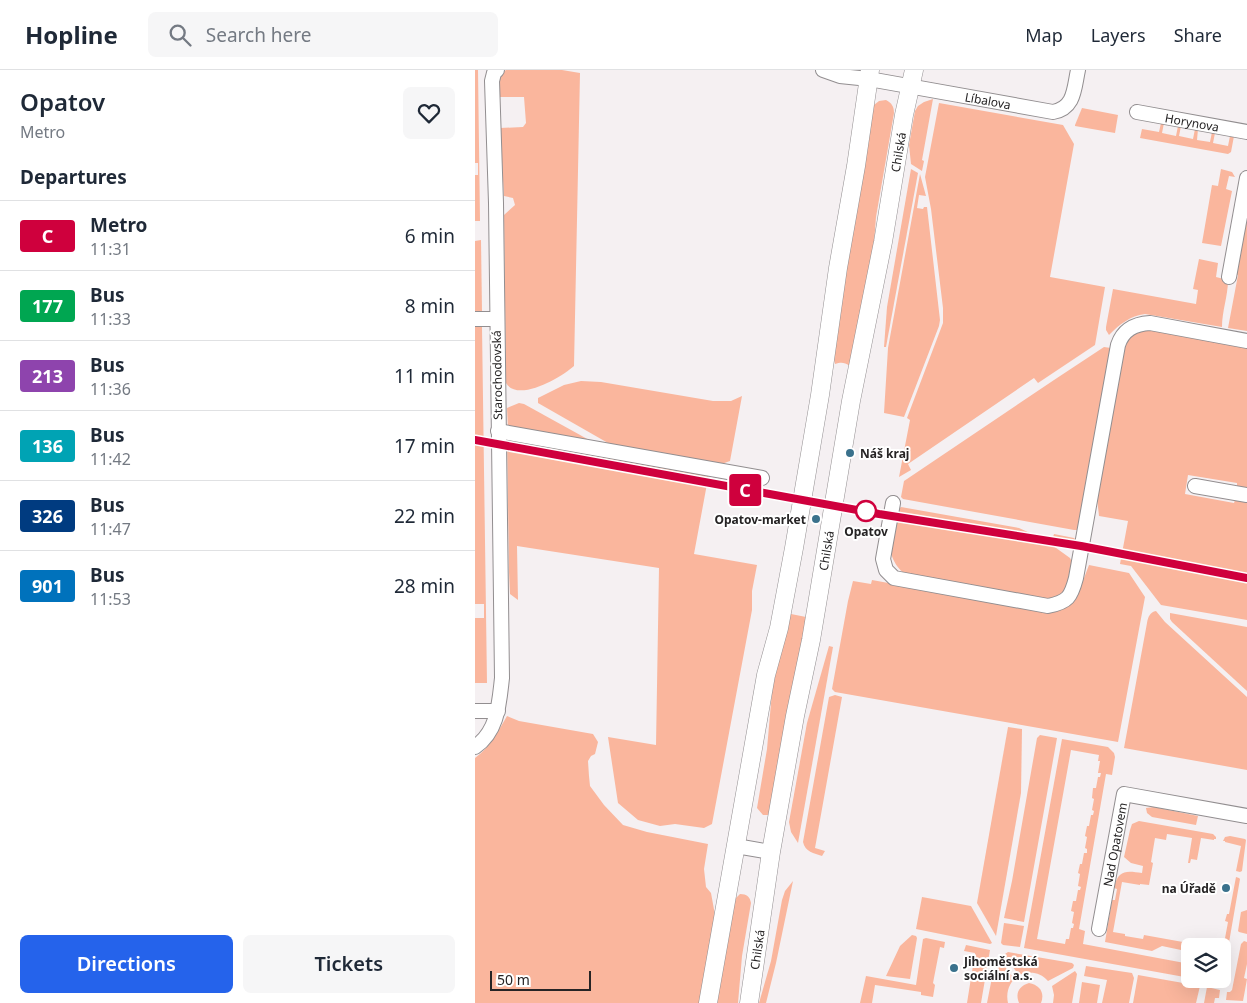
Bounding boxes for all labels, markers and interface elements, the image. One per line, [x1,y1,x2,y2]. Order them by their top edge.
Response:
search box [148,12,498,57]
text: Hopline [25,18,118,51]
icon: search [166,21,194,49]
text: Search here [206,22,312,48]
text: Map [1025,23,1063,47]
text: Layers [1091,23,1146,47]
text: Share [1174,23,1222,47]
text: Opatov [20,85,105,118]
button: heart [403,87,455,139]
street label: Líbalova [964,88,1012,113]
street label: Horynova [1164,109,1220,135]
text: Metro [20,121,65,143]
street label: Chilská [886,131,910,173]
text: Departures [20,164,127,190]
text: Metro [90,212,148,238]
text: 6 min [405,223,455,249]
text: C [42,224,53,248]
text: 11:31 [90,238,131,260]
text: Bus [90,282,125,308]
text: 8 min [405,293,455,319]
text: 177 [32,294,63,318]
text: 11:33 [90,308,131,330]
street label: Starochodovská [488,330,506,420]
text: Bus [90,352,125,378]
text: 11 min [394,363,455,389]
text: 213 [32,364,63,388]
text: 11:36 [90,378,131,400]
text: Bus [90,422,125,448]
text: 17 min [394,433,455,459]
text: 136 [32,434,63,458]
place label: Náš kraj [860,445,909,462]
marker: Náš kraj [844,447,856,459]
text: 11:42 [90,448,131,470]
line badge: C [729,474,761,506]
text: C [739,478,751,502]
text: Bus [90,492,125,518]
marker: Opatov [855,500,877,522]
text: 22 min [394,503,455,529]
text: 326 [32,504,63,528]
place label: Opatov-market [715,511,806,528]
marker: Opatov-market [810,513,822,525]
text: 11:47 [90,518,131,540]
place label: Opatov [844,523,888,540]
street label: Chilská [814,529,838,572]
text: Bus [90,562,125,588]
text: 28 min [394,573,455,599]
text: 901 [32,574,63,598]
text: 11:53 [90,588,131,610]
street label: Nad Opatovem [1099,801,1131,888]
place label: na Úřadě [1162,880,1216,897]
marker: na Úřadě [1220,882,1232,894]
street label: Chilská [745,928,768,971]
button: Directions [20,935,233,993]
button: Tickets [243,935,455,993]
map controls [1181,938,1231,988]
button: layers [1181,938,1231,988]
place label: Jihoměstská sociální a.s. [963,953,1038,984]
marker: Jihoměstská sociální a.s. [948,962,960,974]
scale bar [490,968,591,991]
text: 50 m [497,970,530,989]

